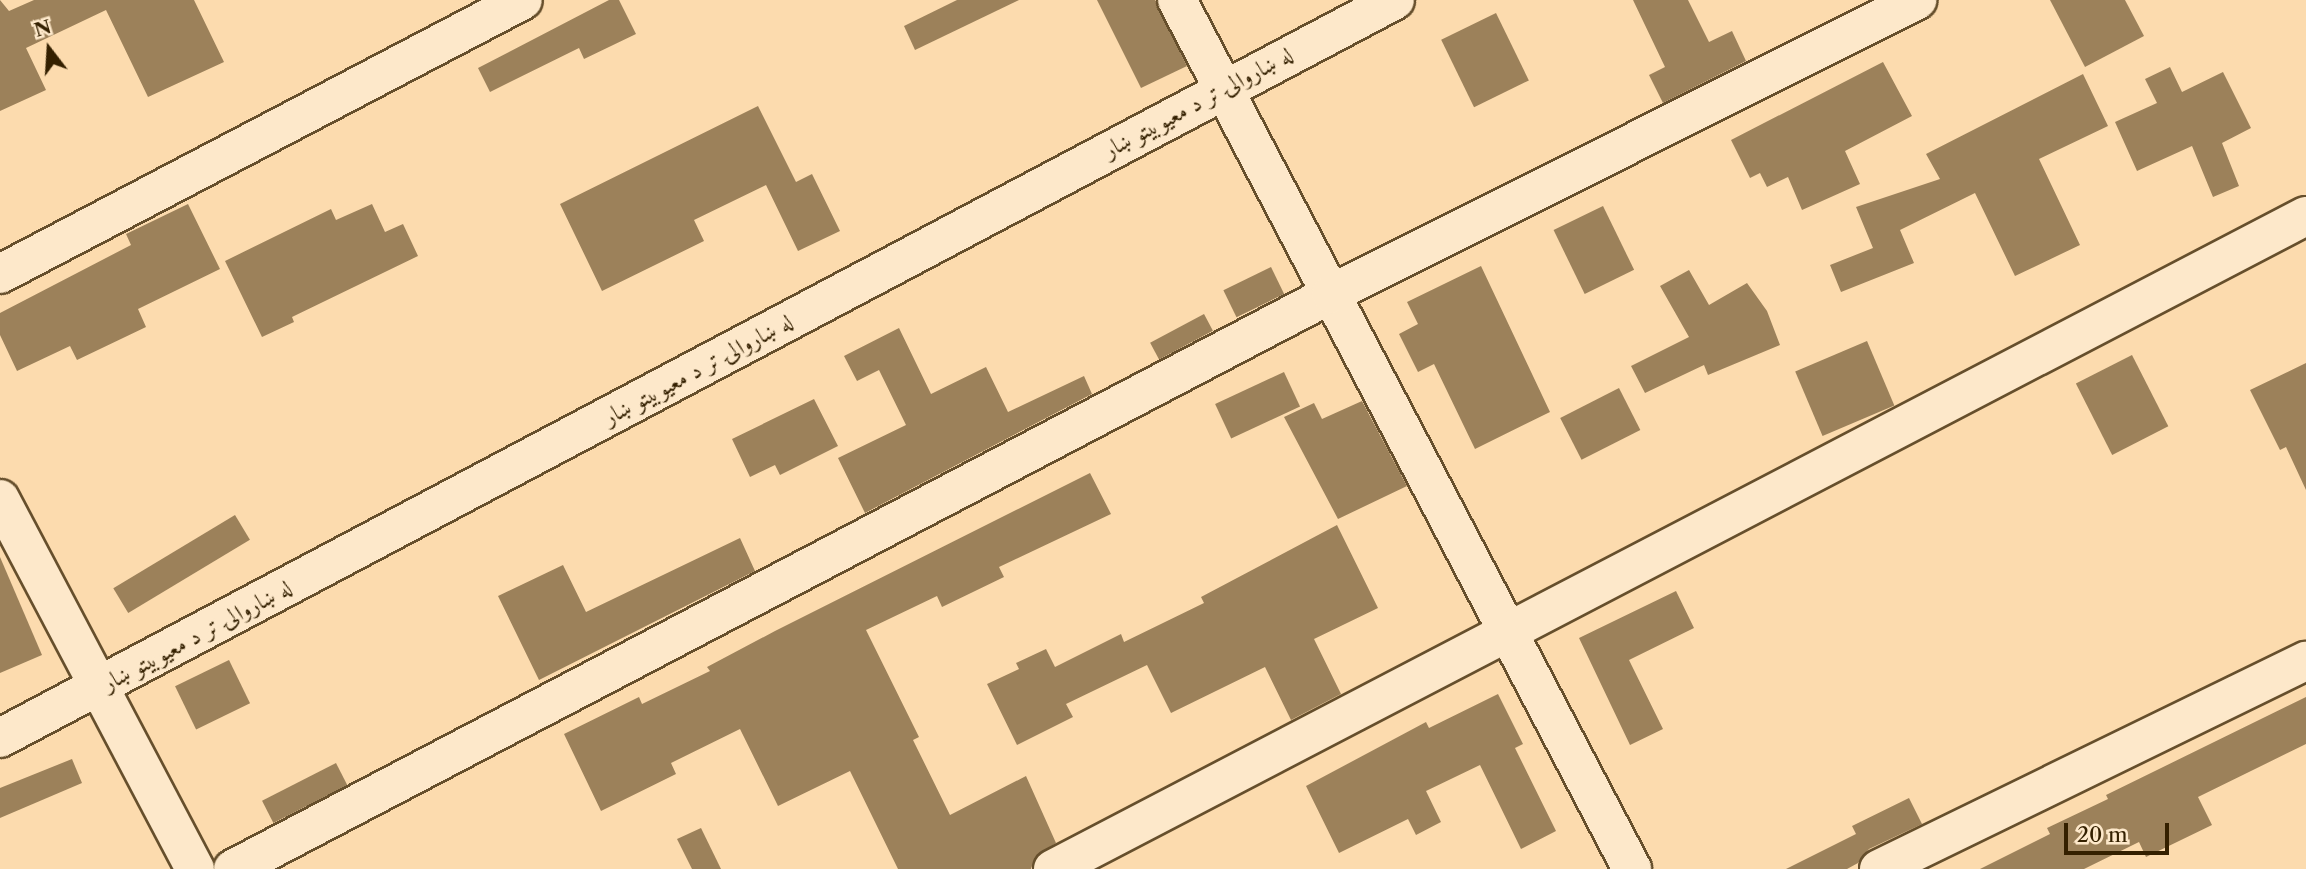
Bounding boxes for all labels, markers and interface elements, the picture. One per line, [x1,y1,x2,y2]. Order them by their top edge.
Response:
north arrow [14,14,84,84]
text: N [31,15,54,42]
street label: له ښاروالۍ تر د معیوبیتو ښار [1099,40,1297,164]
street label: له ښاروالۍ تر د معیوبیتو ښار [599,307,797,431]
street label: له ښاروالۍ تر د معیوبیتو ښار [98,573,296,697]
scale bar [2068,810,2173,854]
text: 20 m [2077,822,2128,847]

